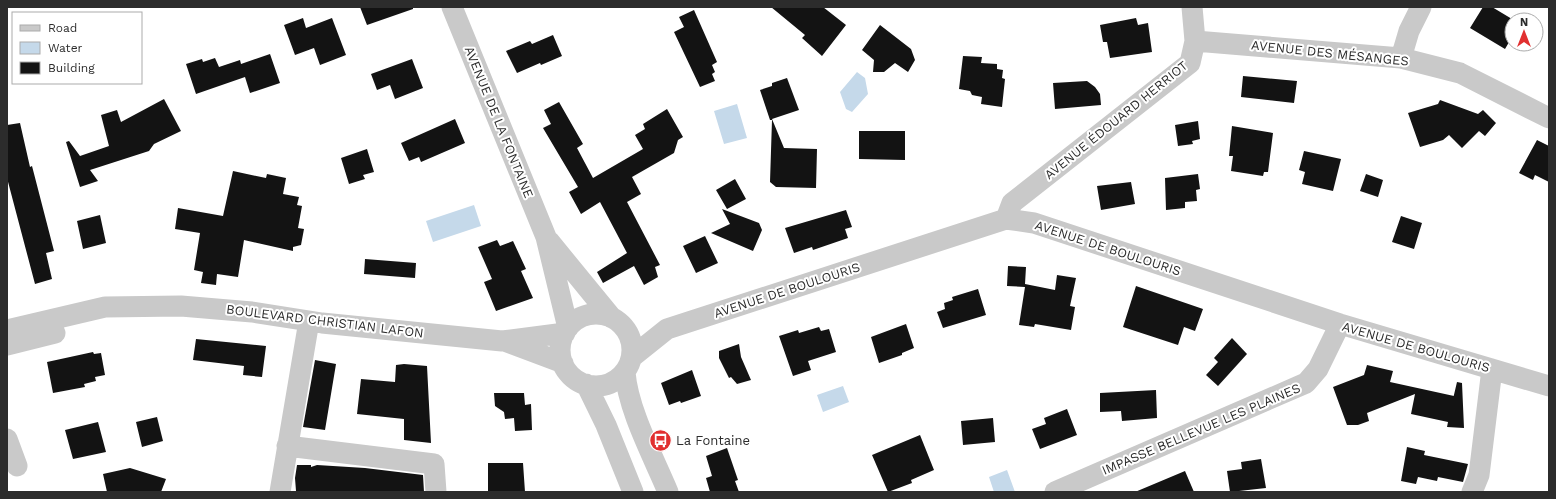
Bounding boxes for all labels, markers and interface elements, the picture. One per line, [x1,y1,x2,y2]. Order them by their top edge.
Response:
legend [12,12,142,84]
north arrow [1504,12,1544,52]
text: N [1520,16,1528,29]
text: Road [48,21,77,35]
street label: AVENUE DES MÉSANGES [1251,36,1410,69]
text: Water [48,41,83,55]
street label: AVENUE DE LA FONTAINE [462,44,536,200]
street label: AVENUE ÉDOUARD HERRIOT [1041,57,1191,182]
text: Building [48,61,95,75]
street label: AVENUE DE BOULOURIS [1033,217,1183,279]
street label: AVENUE DE BOULOURIS [712,259,862,321]
street label: BOULEVARD CHRISTIAN LAFON [225,301,425,341]
street label: AVENUE DE BOULOURIS [1341,319,1491,375]
street label: IMPASSE BELLEVUE LES PLAINES [1099,380,1303,478]
bus stop icon: La Fontaine [647,427,673,453]
place label: La Fontaine [676,433,750,448]

